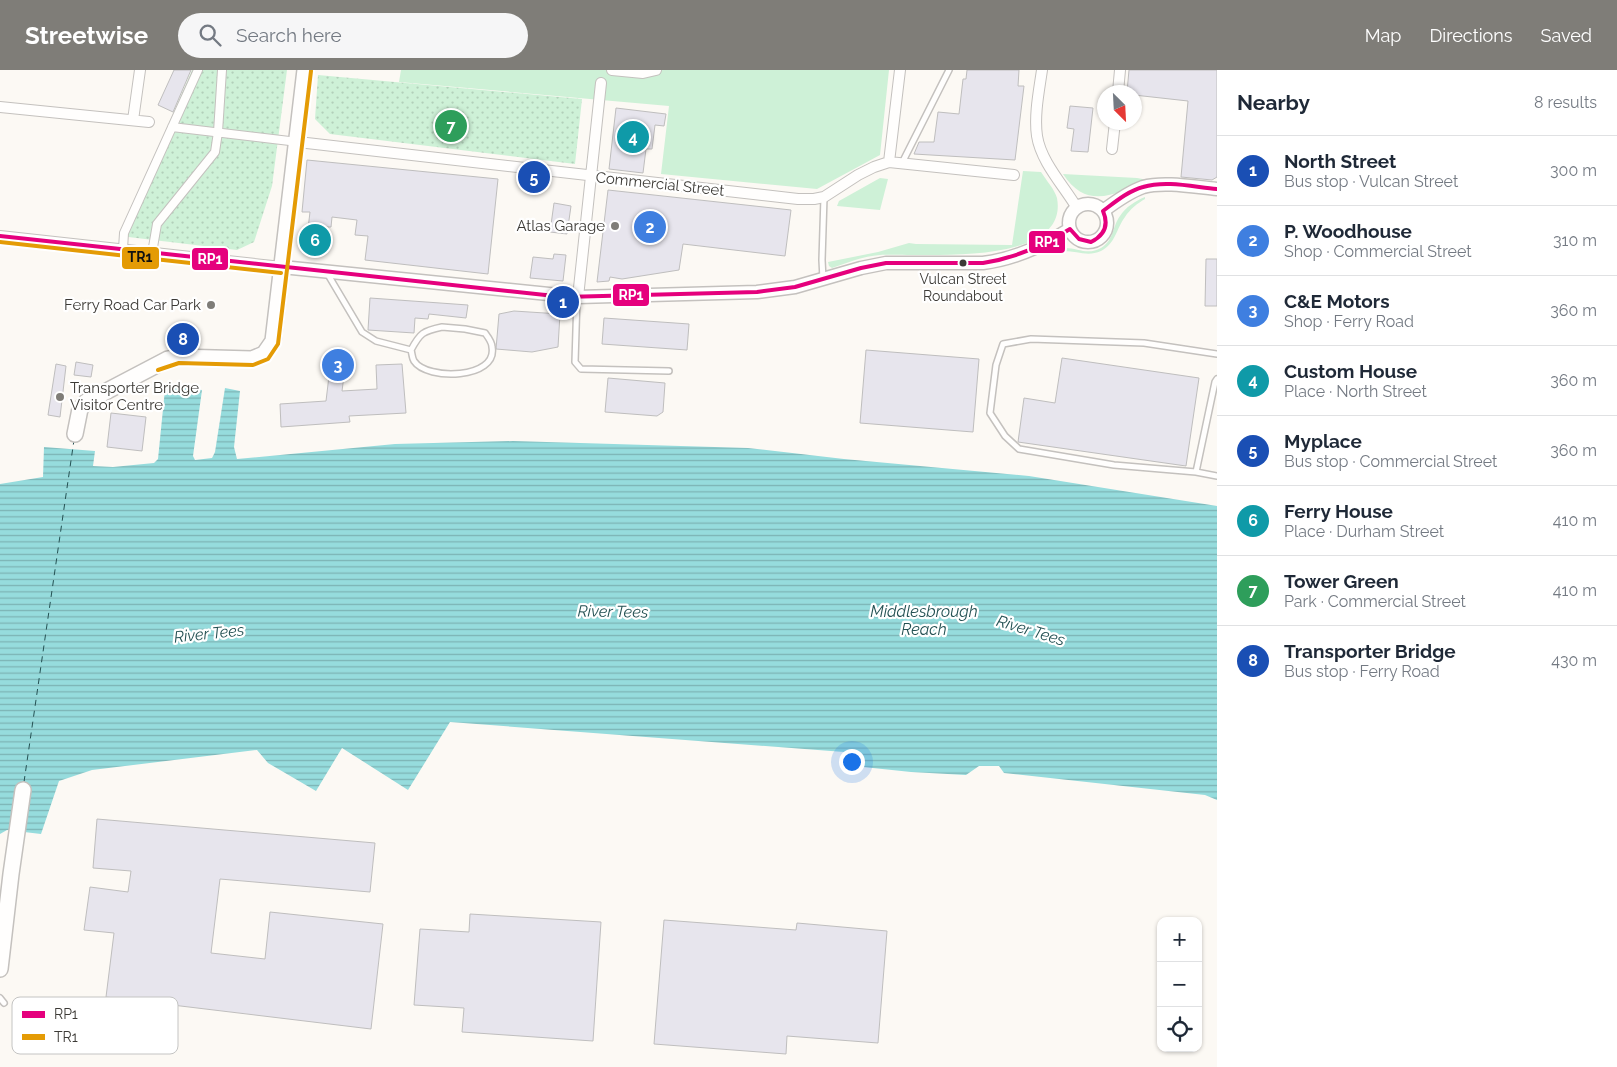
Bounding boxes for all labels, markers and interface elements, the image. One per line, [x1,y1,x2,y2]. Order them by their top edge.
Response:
search box [178,13,528,58]
text: Streetwise [25,21,148,50]
icon: search [196,21,224,49]
text: Search here [236,24,342,46]
text: Map [1365,25,1401,46]
text: Directions [1429,25,1513,46]
text: Saved [1541,25,1592,46]
north arrow [1097,85,1142,130]
text: Nearby [1237,90,1310,115]
text: 8 results [1534,93,1597,112]
pin: 7 [435,107,467,145]
pin: 4 [617,118,649,156]
text: North Street [1284,150,1396,172]
pin: 5 [518,158,550,196]
text: 1 [1249,161,1257,180]
text: 300 m [1550,161,1597,180]
street label: Commercial Street [595,168,725,200]
text: Bus stop · Vulcan Street [1284,172,1458,191]
pin: 2 [634,208,666,246]
place label: Atlas Garage [516,217,605,235]
marker: Atlas Garage [609,220,621,232]
text: P. Woodhouse [1284,220,1412,242]
pin: 6 [299,221,331,259]
line badge: RP1 [1028,230,1066,254]
text: 2 [1248,231,1258,250]
text: 310 m [1553,231,1597,250]
text: RP1 [1035,234,1060,250]
text: Shop · Commercial Street [1284,242,1472,261]
line badge: TR1 [121,246,160,270]
line badge: RP1 [191,247,229,271]
text: TR1 [128,249,153,265]
text: RP1 [198,251,223,267]
marker: Vulcan Street Roundabout [958,258,968,268]
place label: Vulcan Street Roundabout [920,271,1007,304]
pin: 1 [547,283,579,321]
line badge: RP1 [612,283,650,307]
text: RP1 [619,287,644,303]
text: C&E Motors [1284,290,1390,312]
place label: Ferry Road Car Park [64,296,201,314]
marker: Ferry Road Car Park [205,299,217,311]
text: 3 [1249,301,1257,320]
text: 360 m [1550,301,1597,320]
text: Shop · Ferry Road [1284,312,1414,331]
pin: 8 [167,320,199,358]
pin: 3 [322,346,354,384]
text: Custom House [1284,360,1417,382]
text: 4 [1248,371,1258,390]
text: 360 m [1550,371,1597,390]
place label: Transporter Bridge Visitor Centre [70,379,199,414]
text: Place · North Street [1284,382,1427,401]
marker: Transporter Bridge Visitor Centre [54,391,66,403]
text: Myplace [1284,430,1362,452]
text: 5 [1249,441,1257,460]
text: 360 m [1550,441,1597,460]
text: Bus stop · Commercial Street [1284,452,1497,471]
text: Ferry House [1284,500,1393,522]
text: 6 [1248,511,1258,530]
text: 410 m [1553,511,1597,530]
text: Place · Durham Street [1284,522,1444,541]
text: Tower Green [1284,570,1399,592]
text: 7 [1249,581,1257,600]
text: 410 m [1553,581,1597,600]
text: Park · Commercial Street [1284,592,1466,611]
water label: River Tees [578,601,649,622]
water label: Middlesbrough Reach [870,602,978,639]
water label: River Tees [994,611,1068,650]
water label: River Tees [173,620,246,647]
text: Transporter Bridge [1284,640,1456,662]
text: 8 [1248,651,1258,670]
text: 430 m [1551,651,1597,670]
text: Bus stop · Ferry Road [1284,662,1440,681]
your location [839,749,865,775]
map controls [1157,917,1202,1052]
button: + [1157,917,1202,962]
button: − [1157,962,1202,1007]
legend [12,997,178,1054]
text: RP1 [54,1006,78,1022]
button: locate [1157,1007,1202,1052]
text: TR1 [54,1029,78,1045]

